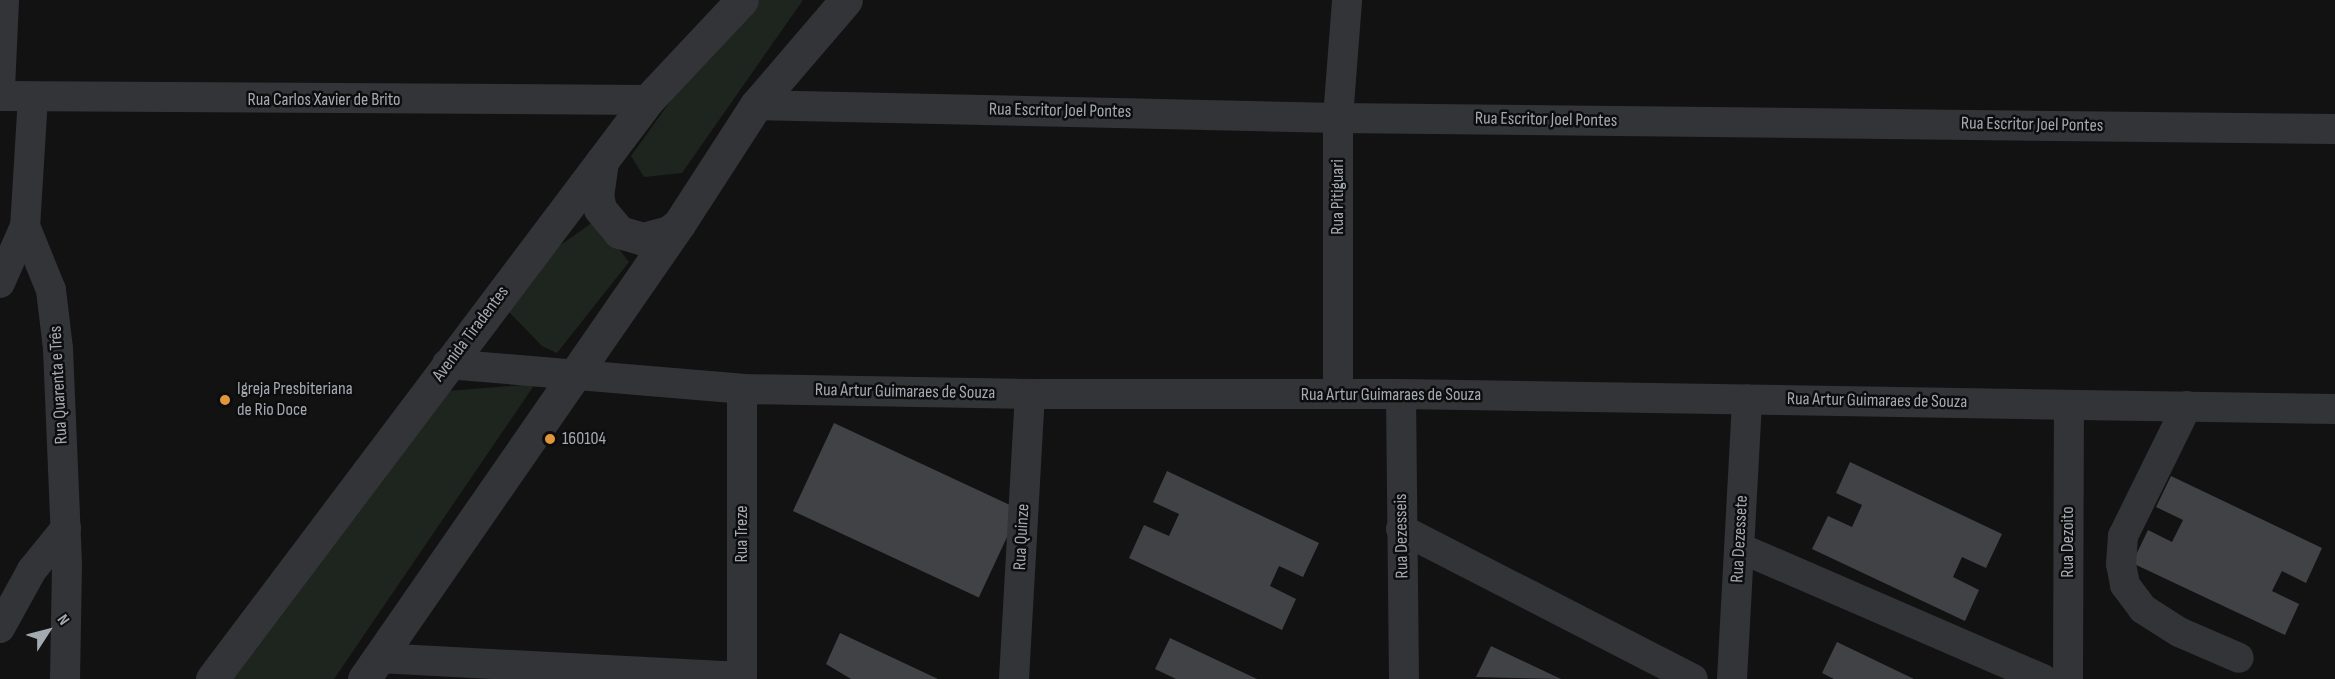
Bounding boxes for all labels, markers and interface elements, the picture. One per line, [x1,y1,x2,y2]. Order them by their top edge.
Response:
street label: Rua Carlos Xavier de Brito [247,89,401,111]
street label: Rua Escritor Joel Pontes [989,99,1131,123]
street label: Rua Escritor Joel Pontes [1475,108,1617,132]
street label: Rua Escritor Joel Pontes [1961,113,2103,137]
street label: Rua Pitiguari [1327,159,1349,235]
street label: Avenida Tiradentes [428,282,514,386]
street label: Rua Quarenta e Três [45,325,73,445]
place label: Igreja Presbiteriana de Rio Doce [237,379,353,422]
street label: Rua Artur Guimaraes de Souza [815,380,995,404]
street label: Rua Artur Guimaraes de Souza [1301,384,1481,406]
street label: Rua Artur Guimaraes de Souza [1787,389,1967,413]
marker: Igreja Presbiteriana de Rio Doce [218,393,232,407]
place label: 160104 [562,428,606,450]
marker: 160104 [543,432,557,446]
street label: Rua Dezesseis [1390,493,1414,579]
street label: Rua Dezessete [1727,495,1753,583]
street label: Rua Quinze [1009,503,1035,571]
street label: Rua Treze [731,505,753,563]
street label: Rua Dezoito [2057,506,2079,578]
north arrow [18,601,78,661]
text: N [53,611,73,629]

